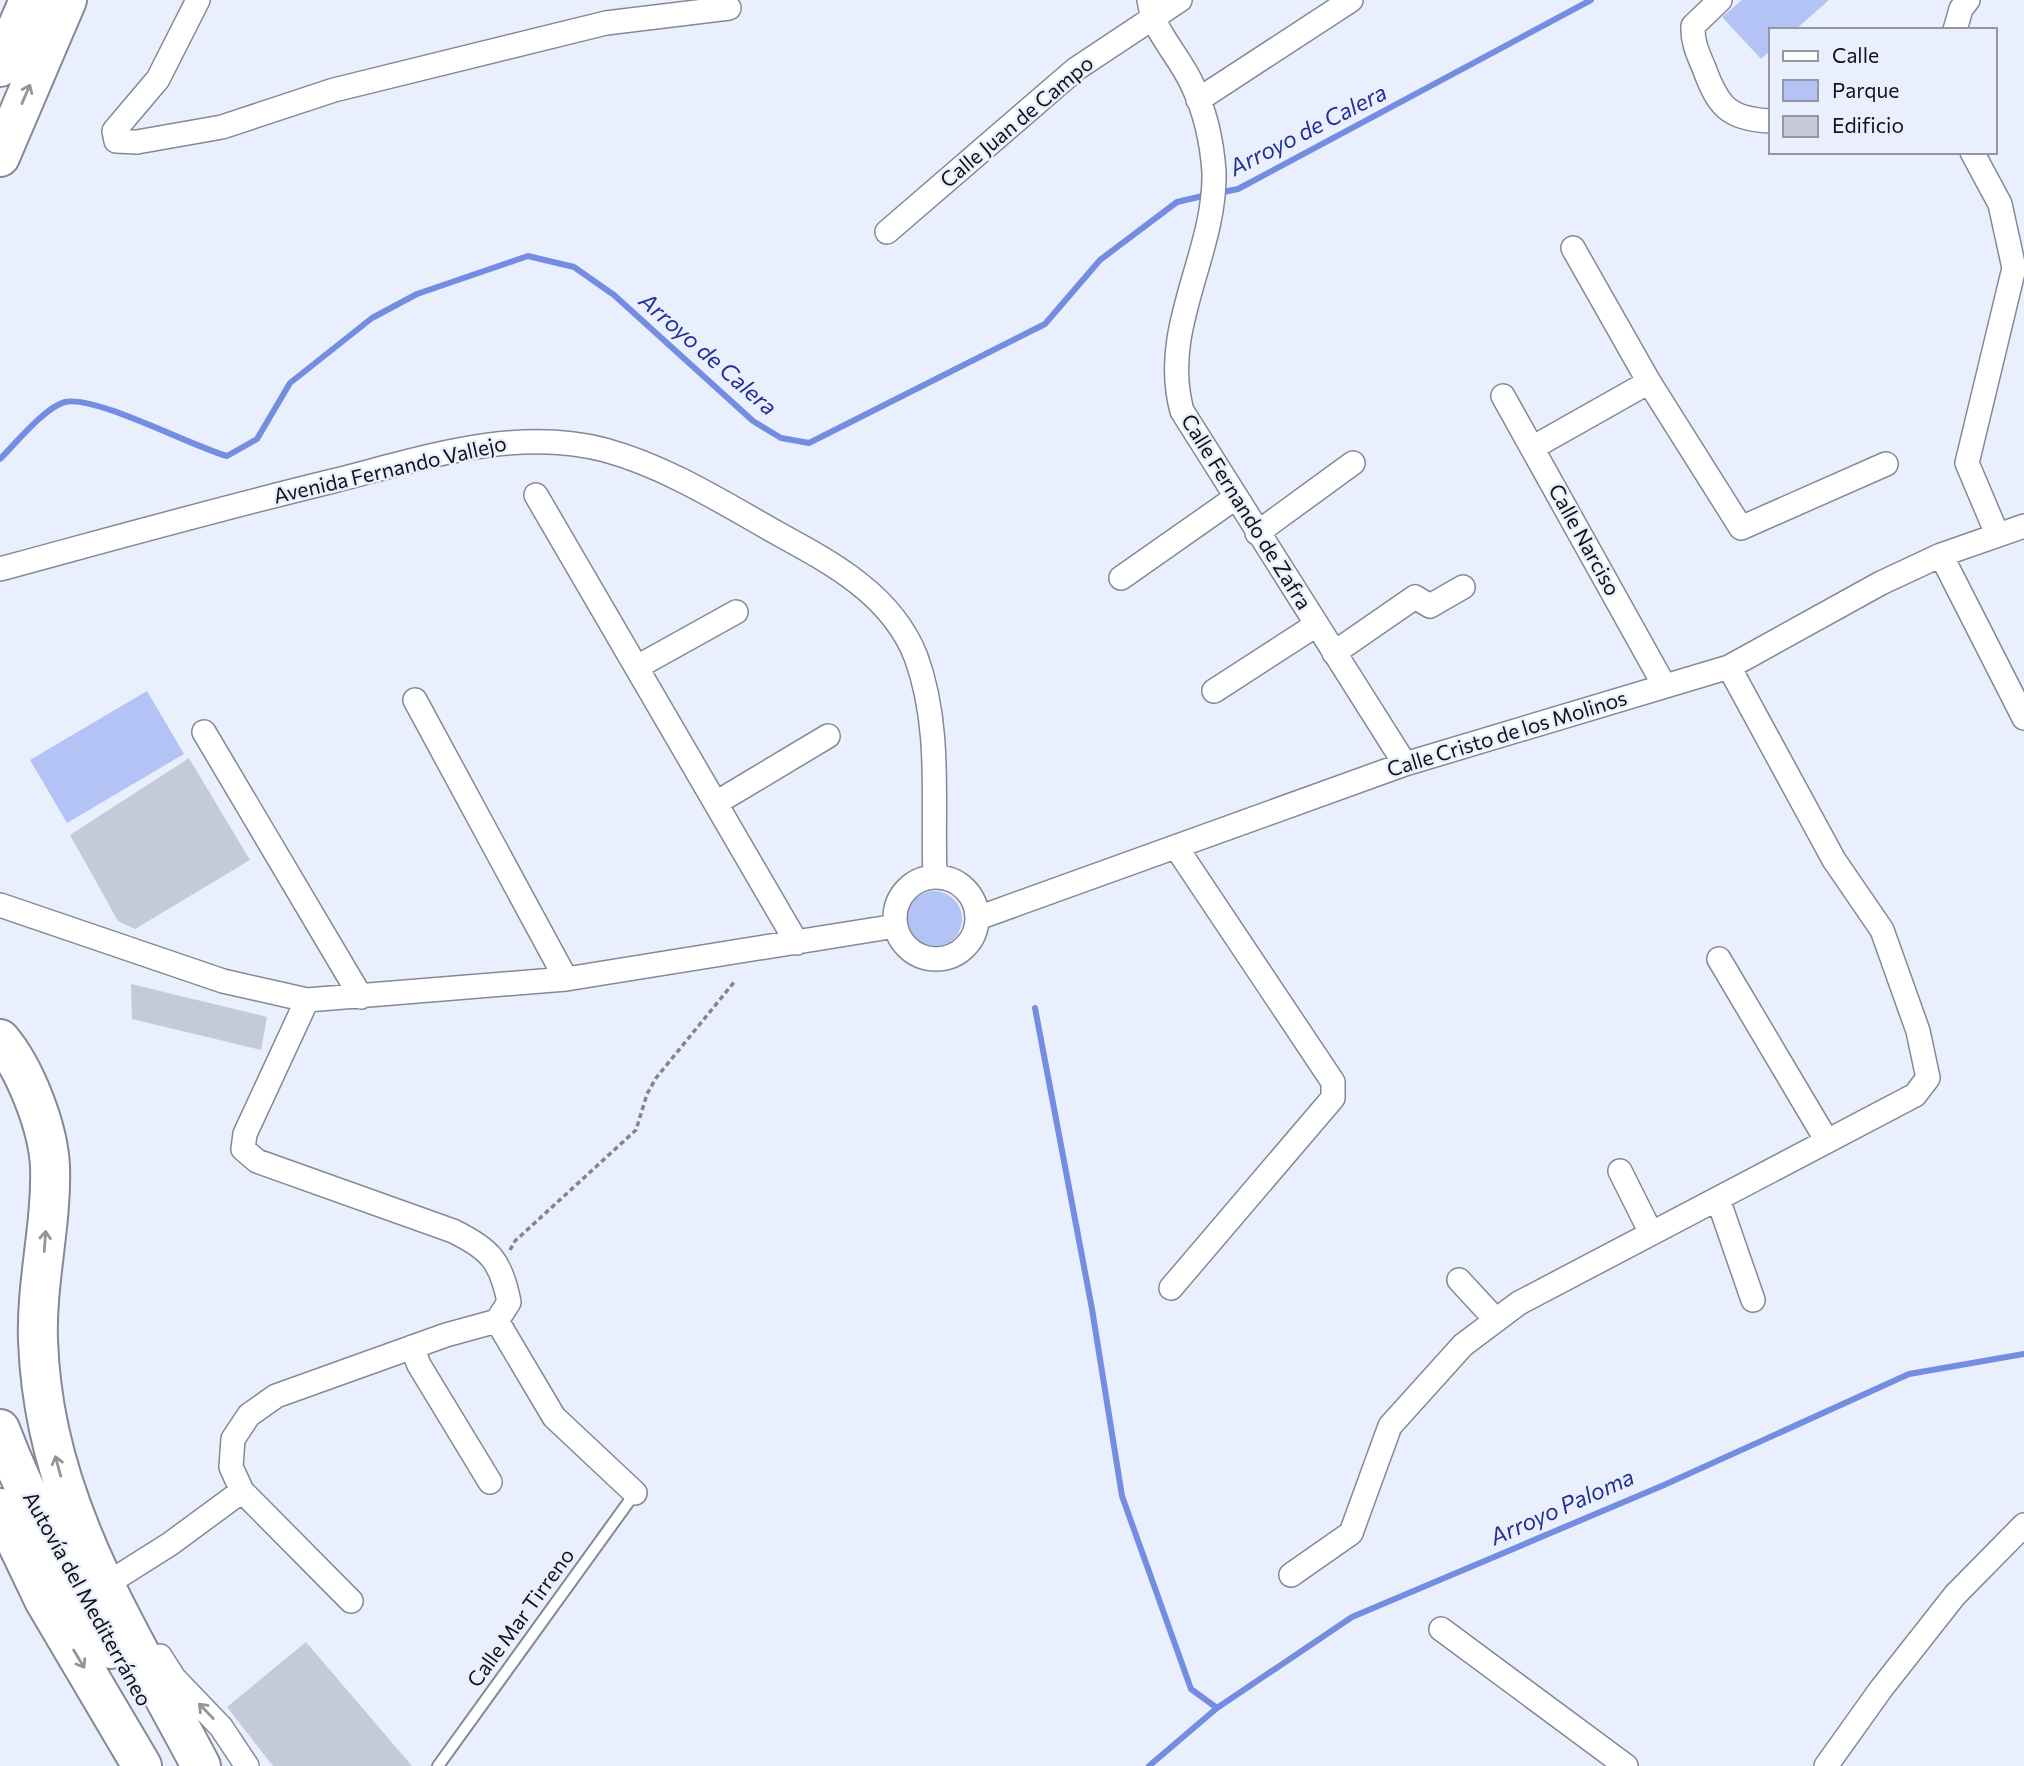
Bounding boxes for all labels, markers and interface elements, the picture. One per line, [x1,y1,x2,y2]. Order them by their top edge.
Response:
legend [1769,28,1996,154]
text: Calle [1832,42,1879,67]
street label: Calle Juan de Campo [934,50,1098,192]
water label: Arroyo de Calera [1223,77,1391,181]
text: Parque [1832,77,1899,102]
one-way arrow [20,84,33,106]
text: Edificio [1832,112,1904,137]
water label: Arroyo de Calera [633,285,783,421]
street label: Calle Fernando de Zafra [1177,409,1318,614]
street label: Avenida Fernando Vallejo [271,430,509,508]
street label: Calle Narciso [1544,479,1626,600]
street label: Calle Cristo de los Molinos [1384,684,1630,781]
one-way arrow [38,1229,51,1252]
one-way arrow [51,1455,64,1478]
water label: Arroyo Paloma [1484,1462,1638,1551]
street label: Autovía del Mediterráneo [19,1487,158,1710]
street label: Calle Mar Tirreno [461,1543,578,1691]
one-way arrow [72,1648,86,1668]
one-way arrow [198,1703,215,1720]

